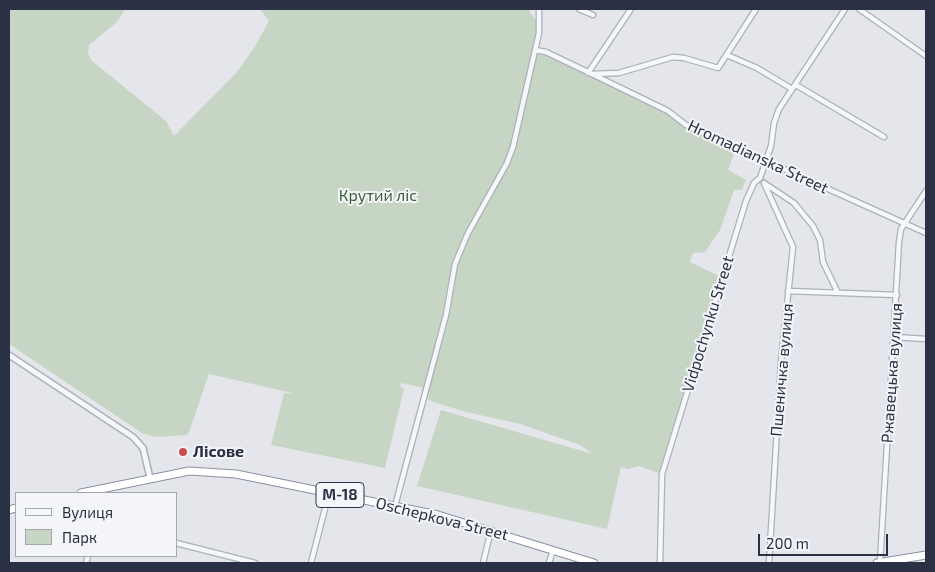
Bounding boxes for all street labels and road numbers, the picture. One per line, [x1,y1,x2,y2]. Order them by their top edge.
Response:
street label: Hromadianska Street [685,116,831,198]
street label: Vidpochynku Street [678,254,738,394]
street label: Ржавецька вулиця [878,302,906,444]
street label: Пшеничка вулиця [767,303,797,437]
road number: М-18 [316,482,364,508]
street label: Oschepkova Street [374,493,510,545]

